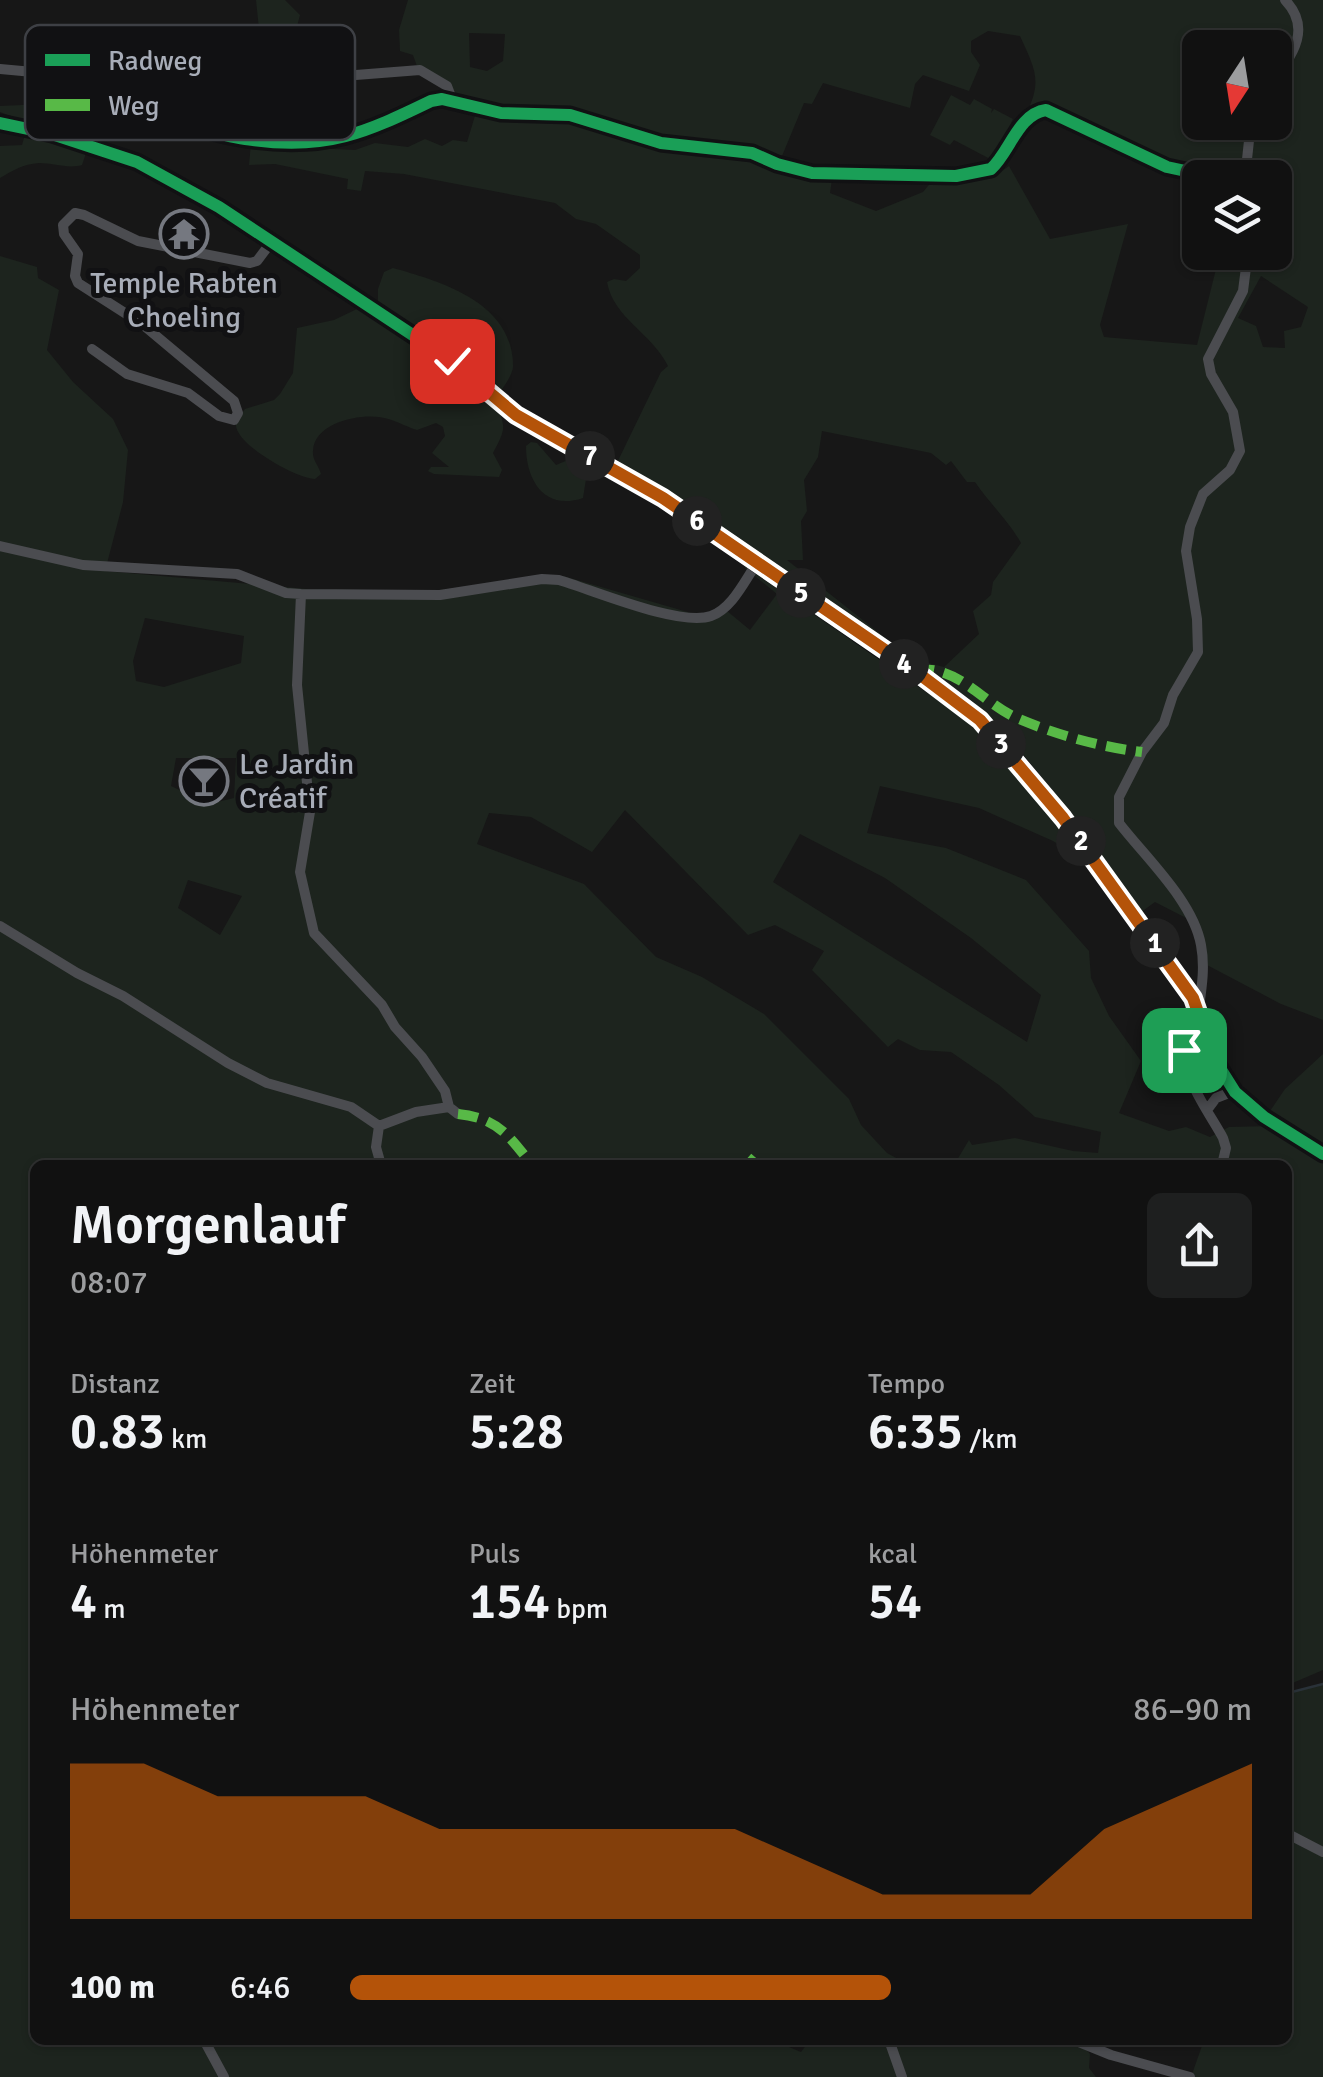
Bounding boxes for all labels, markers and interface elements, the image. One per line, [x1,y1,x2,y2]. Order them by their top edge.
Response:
legend [25,25,355,140]
north arrow [1182,30,1292,140]
map controls [1182,30,1292,270]
text: Radweg [108,44,202,78]
text: Weg [108,89,160,123]
button: layers [1182,160,1292,270]
temple icon: Temple Rabten Choeling [158,208,210,260]
place label: Temple Rabten Choeling [90,265,278,336]
pin [410,319,495,404]
icon: check [425,334,480,389]
pin: 7 [565,431,615,481]
text: 7 [582,439,598,473]
pin: 6 [672,496,722,546]
text: 6 [689,504,705,538]
pin: 5 [776,568,826,618]
text: 5 [793,576,809,610]
pin: 4 [879,639,929,689]
text: 4 [896,647,912,681]
pin: 3 [976,719,1026,769]
text: 3 [993,727,1009,761]
place label: Le Jardin Créatif [239,746,354,817]
bar icon: Le Jardin Créatif [178,755,230,807]
pin: 2 [1056,816,1106,866]
text: 2 [1073,824,1089,858]
pin: 1 [1130,918,1180,968]
text: 1 [1147,926,1163,960]
pin [1142,1008,1227,1093]
icon: arrive [1157,1023,1212,1078]
text: Morgenlauf [70,1191,345,1259]
button: share [1147,1193,1252,1298]
text: 08:07 [70,1263,148,1302]
text: Distanz [70,1367,160,1401]
text: Zeit [469,1367,515,1401]
text: Tempo [868,1367,945,1401]
text: 0.83 [70,1401,165,1463]
text: 5:28 [469,1401,564,1463]
text: 6:35 [868,1401,963,1463]
text: km [165,1422,207,1456]
text: /km [963,1422,1017,1456]
text: Höhenmeter [70,1537,218,1571]
text: Puls [469,1537,520,1571]
text: kcal [868,1537,917,1571]
text: 4 [70,1571,97,1633]
text: 154 [469,1571,550,1633]
text: 54 [868,1571,922,1633]
text: m [97,1592,126,1626]
text: bpm [550,1592,608,1626]
text: Höhenmeter [70,1690,239,1729]
text: 86–90 m [1133,1690,1252,1729]
text: 100 m [70,1968,155,2007]
text: 6:46 [230,1968,290,2007]

